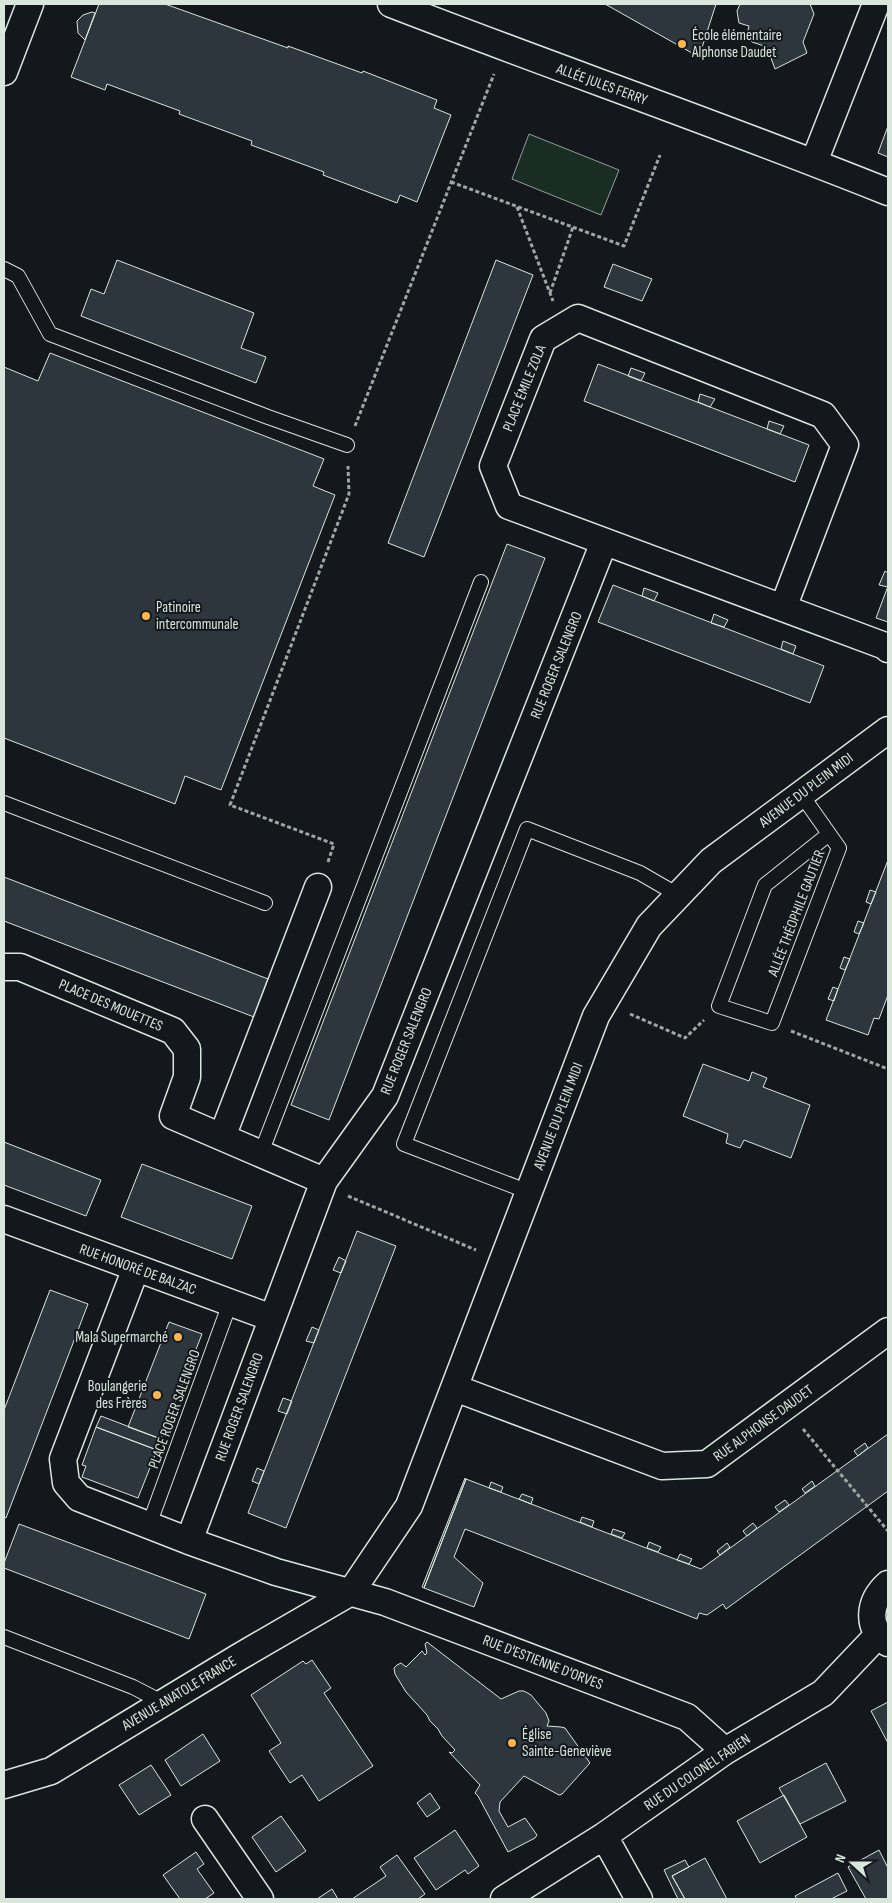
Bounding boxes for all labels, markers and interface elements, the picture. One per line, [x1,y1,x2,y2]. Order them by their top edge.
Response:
place label: École élémentaire Alphonse Daudet [691,26,782,62]
marker: École élémentaire Alphonse Daudet [676,38,688,50]
street label: ALLÉE JULES FERRY [553,59,651,110]
street label: PLACE ÉMILE ZOLA [498,341,551,434]
place label: Patinoire intercommunale [156,598,239,634]
street label: RUE ROGER SALENGRO [526,609,587,722]
marker: Patinoire intercommunale [140,610,152,622]
street label: AVENUE DU PLEIN MIDI [755,749,857,833]
street label: ALLÉE THÉOPHILE GAUTIER [763,847,829,980]
street label: PLACE DES MOUETTES [56,975,166,1036]
street label: RUE ROGER SALENGRO [376,985,437,1098]
street label: AVENUE DU PLEIN MIDI [529,1060,588,1173]
street label: RUE HONORÉ DE BALZAC [77,1240,199,1299]
place label: Mala Supermarché [75,1328,168,1347]
marker: Mala Supermarché [172,1331,184,1343]
street label: PLACE ROGER SALENGRO [144,1347,205,1471]
street label: RUE ROGER SALENGRO [211,1350,268,1464]
place label: Boulangerie des Frères [88,1377,147,1413]
street label: RUE ALPHONSE DAUDET [709,1381,817,1466]
marker: Boulangerie des Frères [151,1389,163,1401]
street label: RUE D'ESTIENNE D'ORVES [480,1631,606,1694]
street label: AVENUE ANATOLE FRANCE [118,1652,240,1736]
place label: Église Sainte-Geneviève [522,1725,612,1761]
street label: RUE DU COLONEL FABIEN [640,1730,754,1815]
marker: Église Sainte-Geneviève [506,1737,518,1749]
north arrow [827,1838,877,1888]
text: N [831,1852,850,1865]

